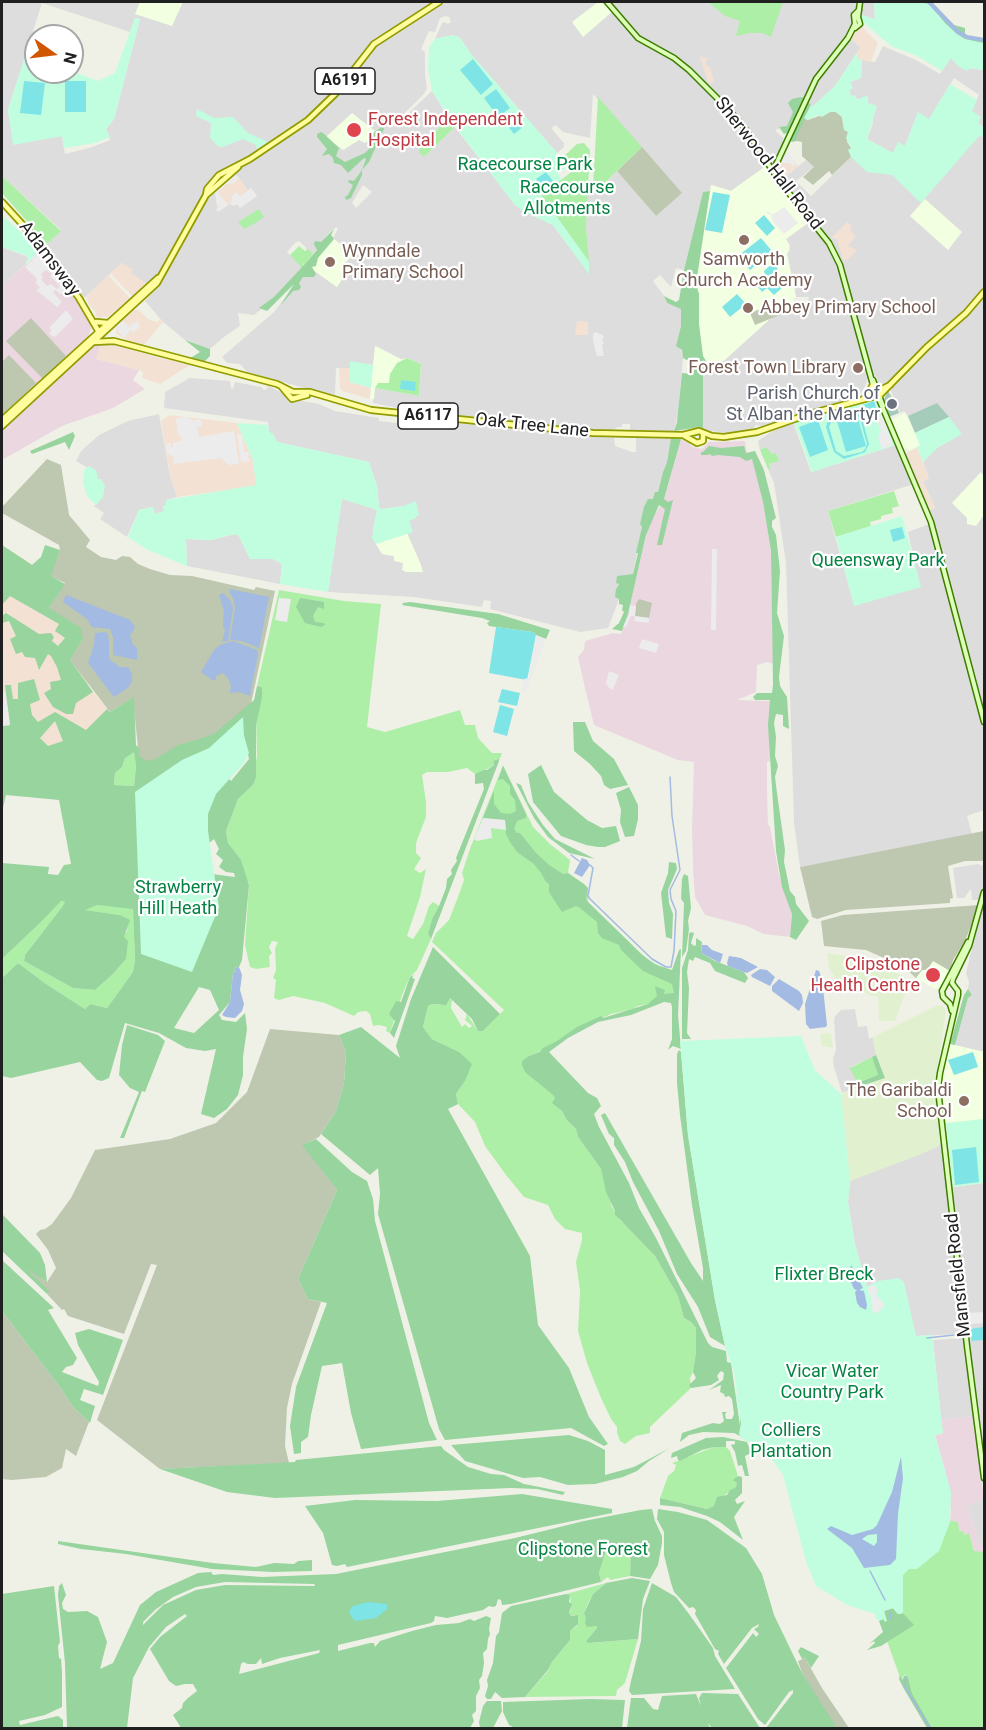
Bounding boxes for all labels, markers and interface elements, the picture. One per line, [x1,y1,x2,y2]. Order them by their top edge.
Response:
north arrow [24,24,84,84]
text: N [59,50,81,66]
road number: A6191 [315,68,375,94]
street label: Sherwood Hall Road [710,93,826,235]
place label: Forest Independent Hospital [368,109,523,152]
marker: Forest Independent Hospital [345,121,363,139]
park label: Racecourse Park [457,154,593,176]
park label: Racecourse Allotments [520,177,614,219]
street label: Adamsway [14,217,84,301]
marker: Samworth Church Academy [737,233,751,247]
place label: Wynndale Primary School [342,241,464,284]
place label: Samworth Church Academy [676,249,812,292]
marker: Wynndale Primary School [323,255,337,269]
place label: Abbey Primary School [760,297,936,319]
marker: Abbey Primary School [741,301,755,315]
place label: Forest Town Library [688,357,846,379]
marker: Forest Town Library [851,361,865,375]
place label: Parish Church of St Alban the Martyr [726,383,880,426]
marker: Parish Church of St Alban the Martyr [885,397,899,411]
road number: A6117 [398,403,458,429]
street label: Oak Tree Lane [474,409,590,443]
park label: Queensway Park [811,550,945,572]
park label: Strawberry Hill Heath [135,877,221,920]
place label: Clipstone Health Centre [811,954,920,996]
marker: Clipstone Health Centre [924,966,942,984]
place label: The Garibaldi School [846,1080,952,1122]
marker: The Garibaldi School [957,1094,971,1108]
street label: Mansfield Road [942,1212,976,1338]
park label: Flixter Breck [775,1264,873,1286]
park label: Vicar Water Country Park [780,1361,884,1404]
park label: Colliers Plantation [750,1420,832,1462]
park label: Clipstone Forest [518,1539,648,1561]

